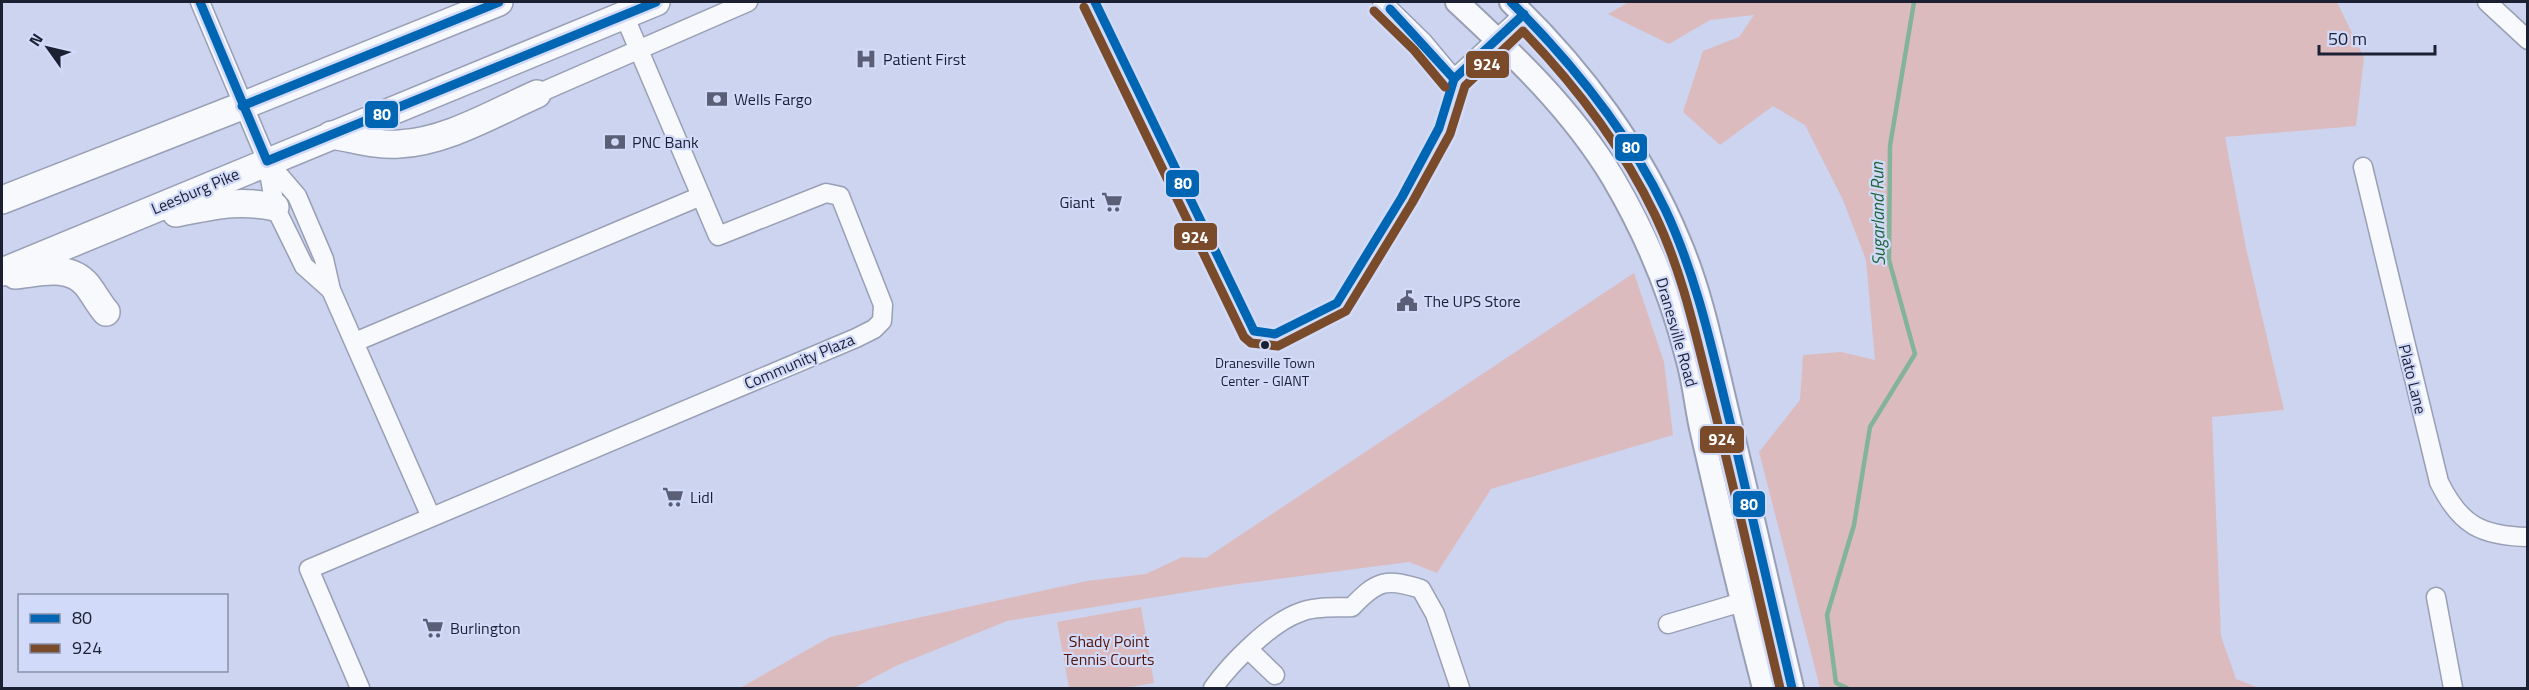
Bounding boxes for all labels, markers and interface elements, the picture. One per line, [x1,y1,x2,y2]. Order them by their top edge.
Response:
north arrow [18,18,78,78]
scale bar [2319,18,2434,56]
text: 50 m [2328,25,2367,52]
text: N [23,28,49,51]
hospital icon: Patient First [854,47,878,71]
place label: Patient First [883,47,966,71]
line badge: 924 [1465,50,1510,79]
text: 924 [1474,52,1500,76]
bank icon: Wells Fargo [705,87,729,111]
place label: Wells Fargo [734,87,812,111]
line badge: 80 [364,100,399,129]
text: 80 [373,102,391,126]
bank icon: PNC Bank [603,130,627,154]
place label: PNC Bank [632,130,699,154]
line badge: 80 [1614,133,1648,162]
text: 80 [1622,135,1640,159]
water label: Sugarland Run [1863,161,1892,266]
street label: Leesburg Pike [147,162,243,220]
line badge: 80 [1165,169,1200,198]
text: 80 [1174,171,1192,195]
place label: Giant [1059,190,1095,214]
supermarket icon: Giant [1100,190,1124,214]
line badge: 924 [1173,222,1218,251]
text: 924 [1182,225,1208,249]
street label: Dranesville Road [1650,275,1704,389]
public building icon: The UPS Store [1395,289,1419,313]
place label: The UPS Store [1424,289,1521,313]
street label: Community Plaza [740,327,858,395]
marker: Dranesville Town Center - GIANT [1259,339,1271,351]
street label: Plato Lane [2393,342,2433,416]
place label: Dranesville Town Center - GIANT [1215,352,1315,391]
line badge: 924 [1699,425,1745,454]
text: 924 [1709,427,1735,451]
supermarket icon: Lidl [661,485,685,509]
place label: Lidl [690,485,713,509]
line badge: 80 [1732,490,1766,518]
text: 80 [1740,492,1758,516]
legend [18,594,228,672]
text: 80 [72,604,92,631]
supermarket icon: Burlington [421,616,445,640]
place label: Burlington [450,616,521,640]
park label: Shady Point Tennis Courts [1064,629,1154,671]
text: 924 [72,634,102,661]

